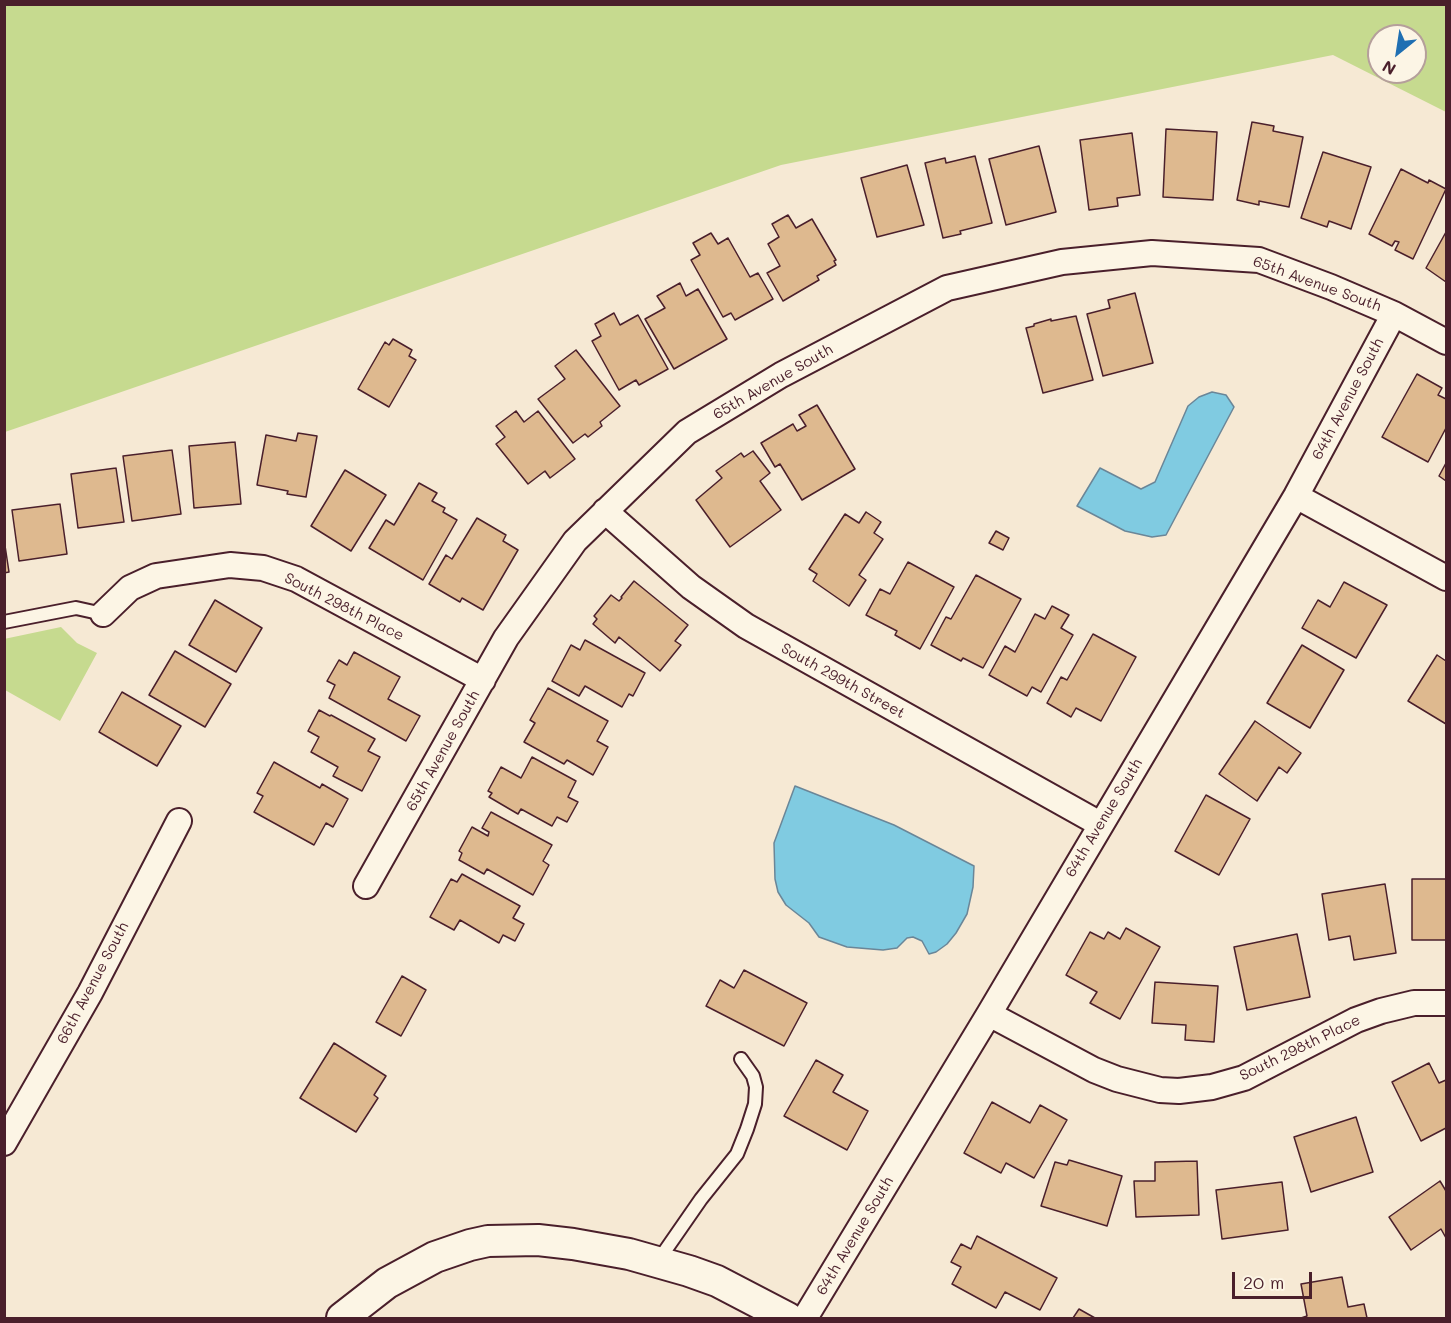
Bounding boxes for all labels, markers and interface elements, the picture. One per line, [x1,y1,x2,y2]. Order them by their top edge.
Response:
north arrow [1367,24,1427,84]
text: N [1378,56,1399,80]
street label: 65th Avenue South [1251,252,1383,316]
street label: 64th Avenue South [1308,335,1388,463]
street label: 65th Avenue South [710,340,836,424]
street label: South 298th Place [281,569,407,645]
street label: South 299th Street [778,639,908,723]
street label: 65th Avenue South [402,688,484,814]
street label: 64th Avenue South [1062,755,1146,881]
street label: 66th Avenue South [53,919,133,1047]
street label: South 298th Place [1237,1011,1363,1085]
street label: 64th Avenue South [813,1173,897,1299]
scale bar [1235,1260,1314,1298]
text: 20 m [1243,1270,1284,1294]

